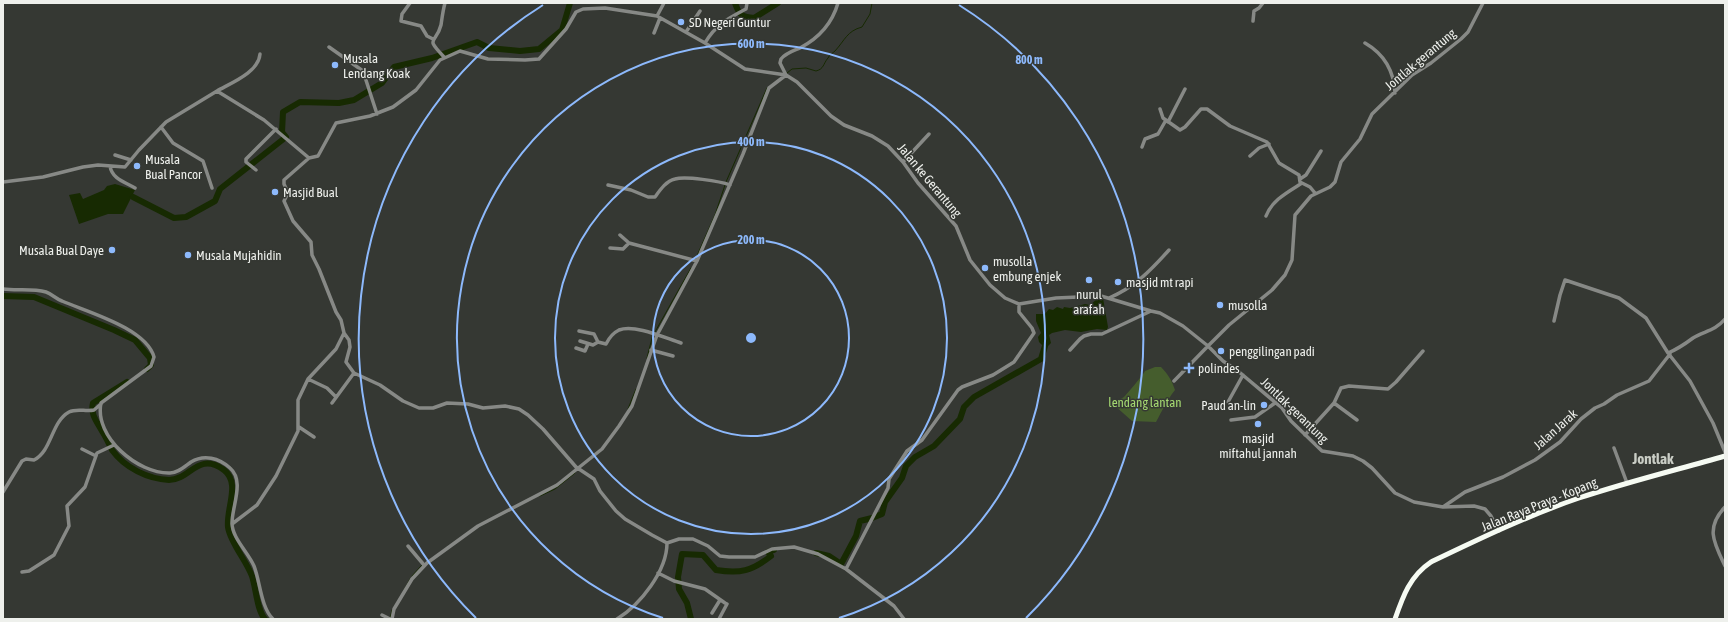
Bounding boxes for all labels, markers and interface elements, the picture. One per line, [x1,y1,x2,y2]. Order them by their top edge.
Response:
place label: SD Negeri Guntur [689,15,770,30]
marker: SD Negeri Guntur [676,17,686,27]
street label: Jontlak-gerantung [1382,25,1459,93]
text: 600 m [737,37,765,51]
place label: Musala Lendang Koak [343,51,410,81]
text: 800 m [1015,53,1043,67]
marker: Musala Lendang Koak [330,60,340,70]
text: 400 m [736,135,765,149]
street label: Jalan ke Gerantung [894,140,965,221]
place label: Musala Bual Pancor [145,152,202,182]
marker: Musala Bual Pancor [132,161,142,171]
place label: Masjid Bual [283,185,339,200]
marker: Masjid Bual [270,187,280,197]
text: 200 m [737,233,765,247]
place label: Musala Bual Daye [19,243,104,258]
marker: Musala Bual Daye [107,245,117,255]
place label: Musala Mujahidin [196,248,282,263]
marker: Musala Mujahidin [183,250,193,260]
place label: musolla embung enjek [993,254,1061,284]
marker: musolla embung enjek [980,263,990,273]
marker: nurul arafah [1084,275,1094,285]
place label: masjid mt rapi [1126,275,1194,290]
marker: masjid mt rapi [1113,277,1123,287]
place label: nurul arafah [1073,287,1105,317]
place label: musolla [1228,298,1267,313]
marker: musolla [1215,300,1225,310]
centre of rings [744,331,758,345]
place label: penggilingan padi [1229,344,1315,359]
marker: penggilingan padi [1216,346,1226,356]
place label: polindes [1198,361,1240,376]
marker: polindes [1183,362,1195,374]
street label: Jontlak-gerantung [1258,374,1332,447]
park label: lendang lantan [1108,395,1182,410]
place label: Paud an-lin [1201,398,1256,413]
marker: Paud an-lin [1259,400,1269,410]
street label: Jalan Jarak [1531,406,1580,453]
marker: masjid miftahul jannah [1253,419,1263,429]
place label: masjid miftahul jannah [1219,431,1297,461]
district label: Jontlak [1632,450,1674,467]
street label: Jalan Raya Praya - Kopang [1479,474,1600,535]

